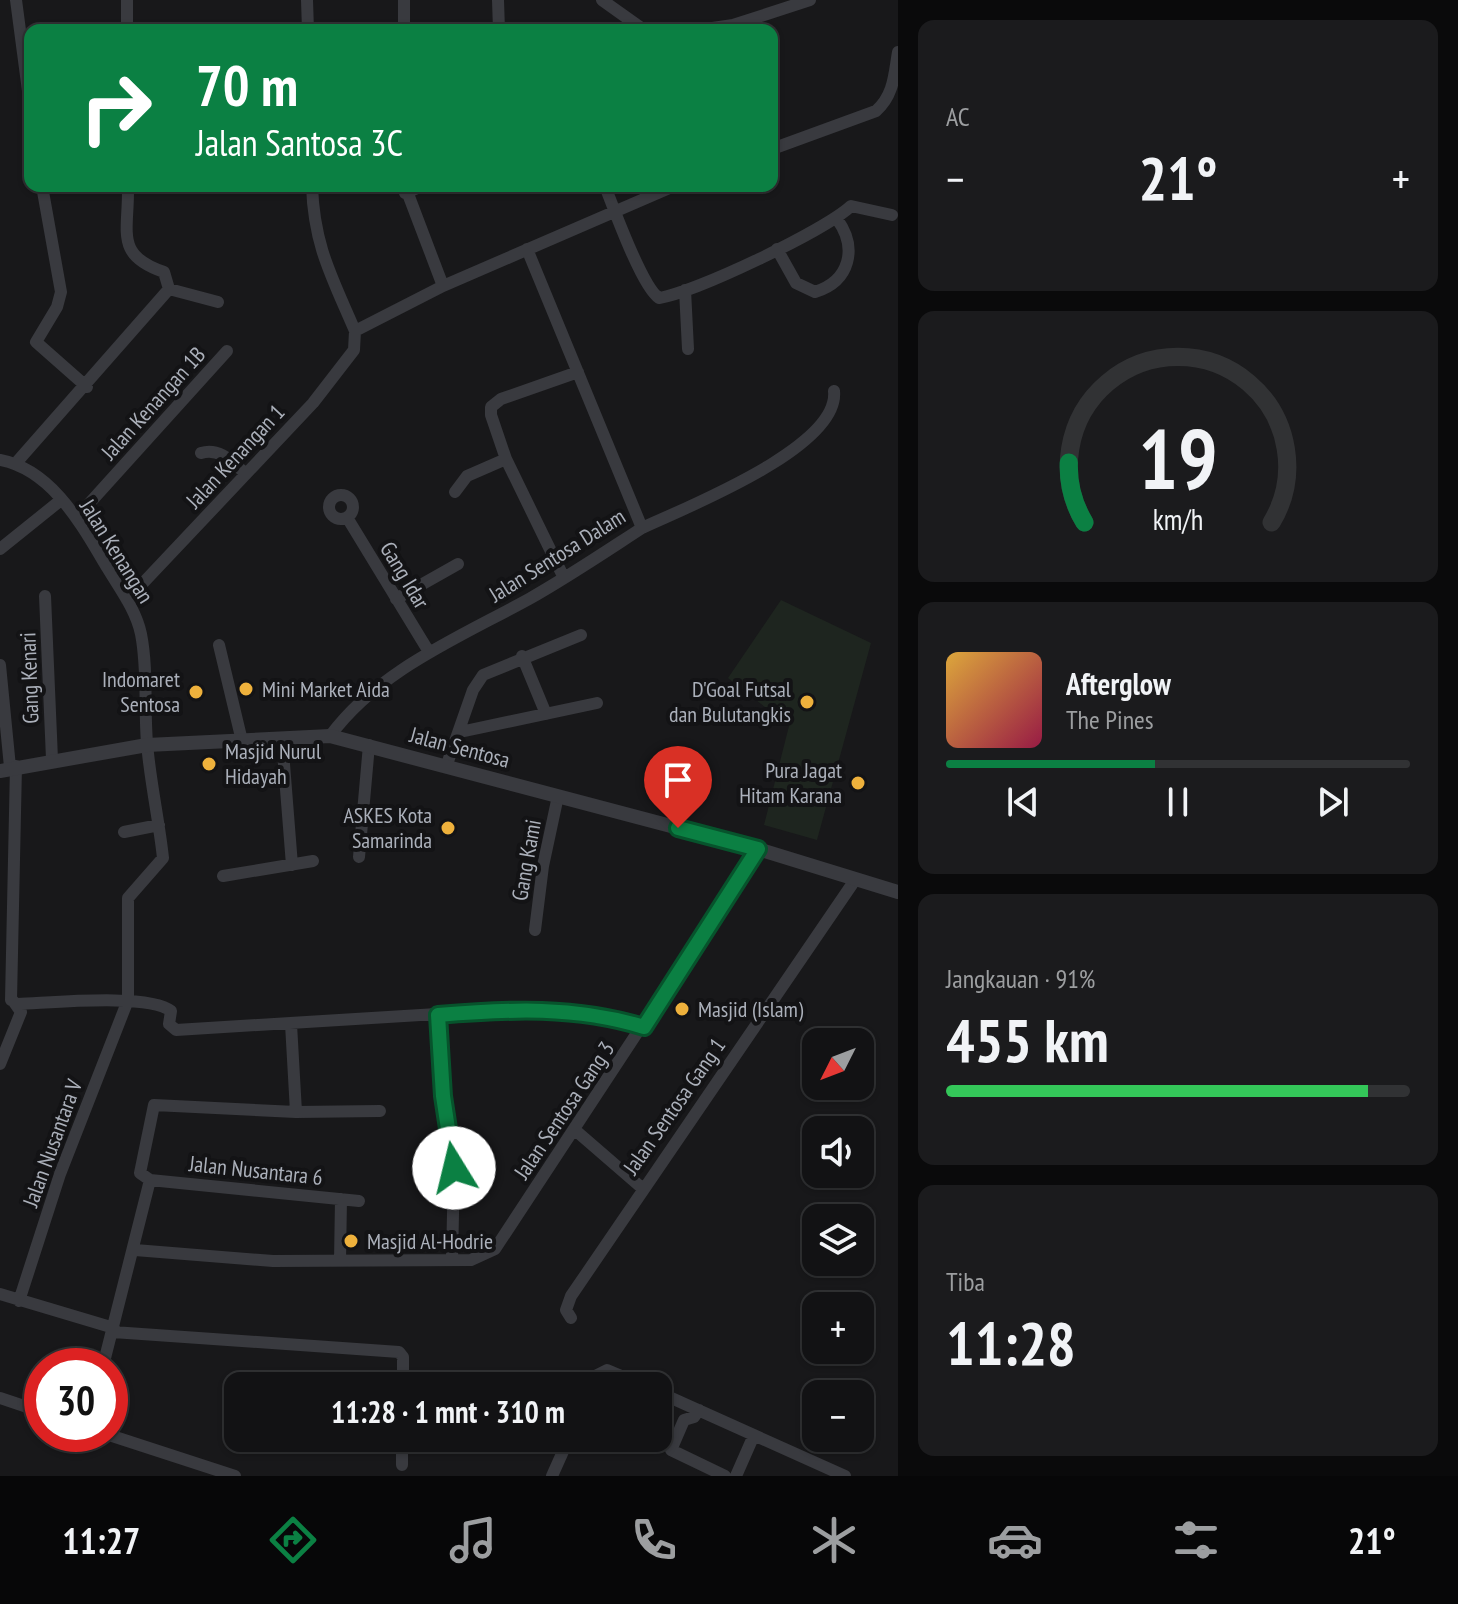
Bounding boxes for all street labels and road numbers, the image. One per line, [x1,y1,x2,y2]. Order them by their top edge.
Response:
street label: Jalan Kenangan 1B [94,341,211,466]
street label: Jalan Kenangan 1 [179,398,290,515]
street label: Jalan Kenangan [73,493,160,608]
street label: Jalan Sentosa Dalam [483,502,630,609]
street label: Gang Idar [374,537,436,613]
street label: Gang Kenari [13,632,45,724]
street label: Jalan Sentosa [406,720,513,774]
street label: Gang Kami [505,817,547,903]
street label: Jalan Sentosa Gang 1 [616,1032,731,1180]
street label: Jalan Sentosa Gang 3 [507,1036,620,1185]
street label: Jalan Nusantara V [16,1075,88,1212]
street label: Jalan Nusantara 6 [187,1149,324,1191]

